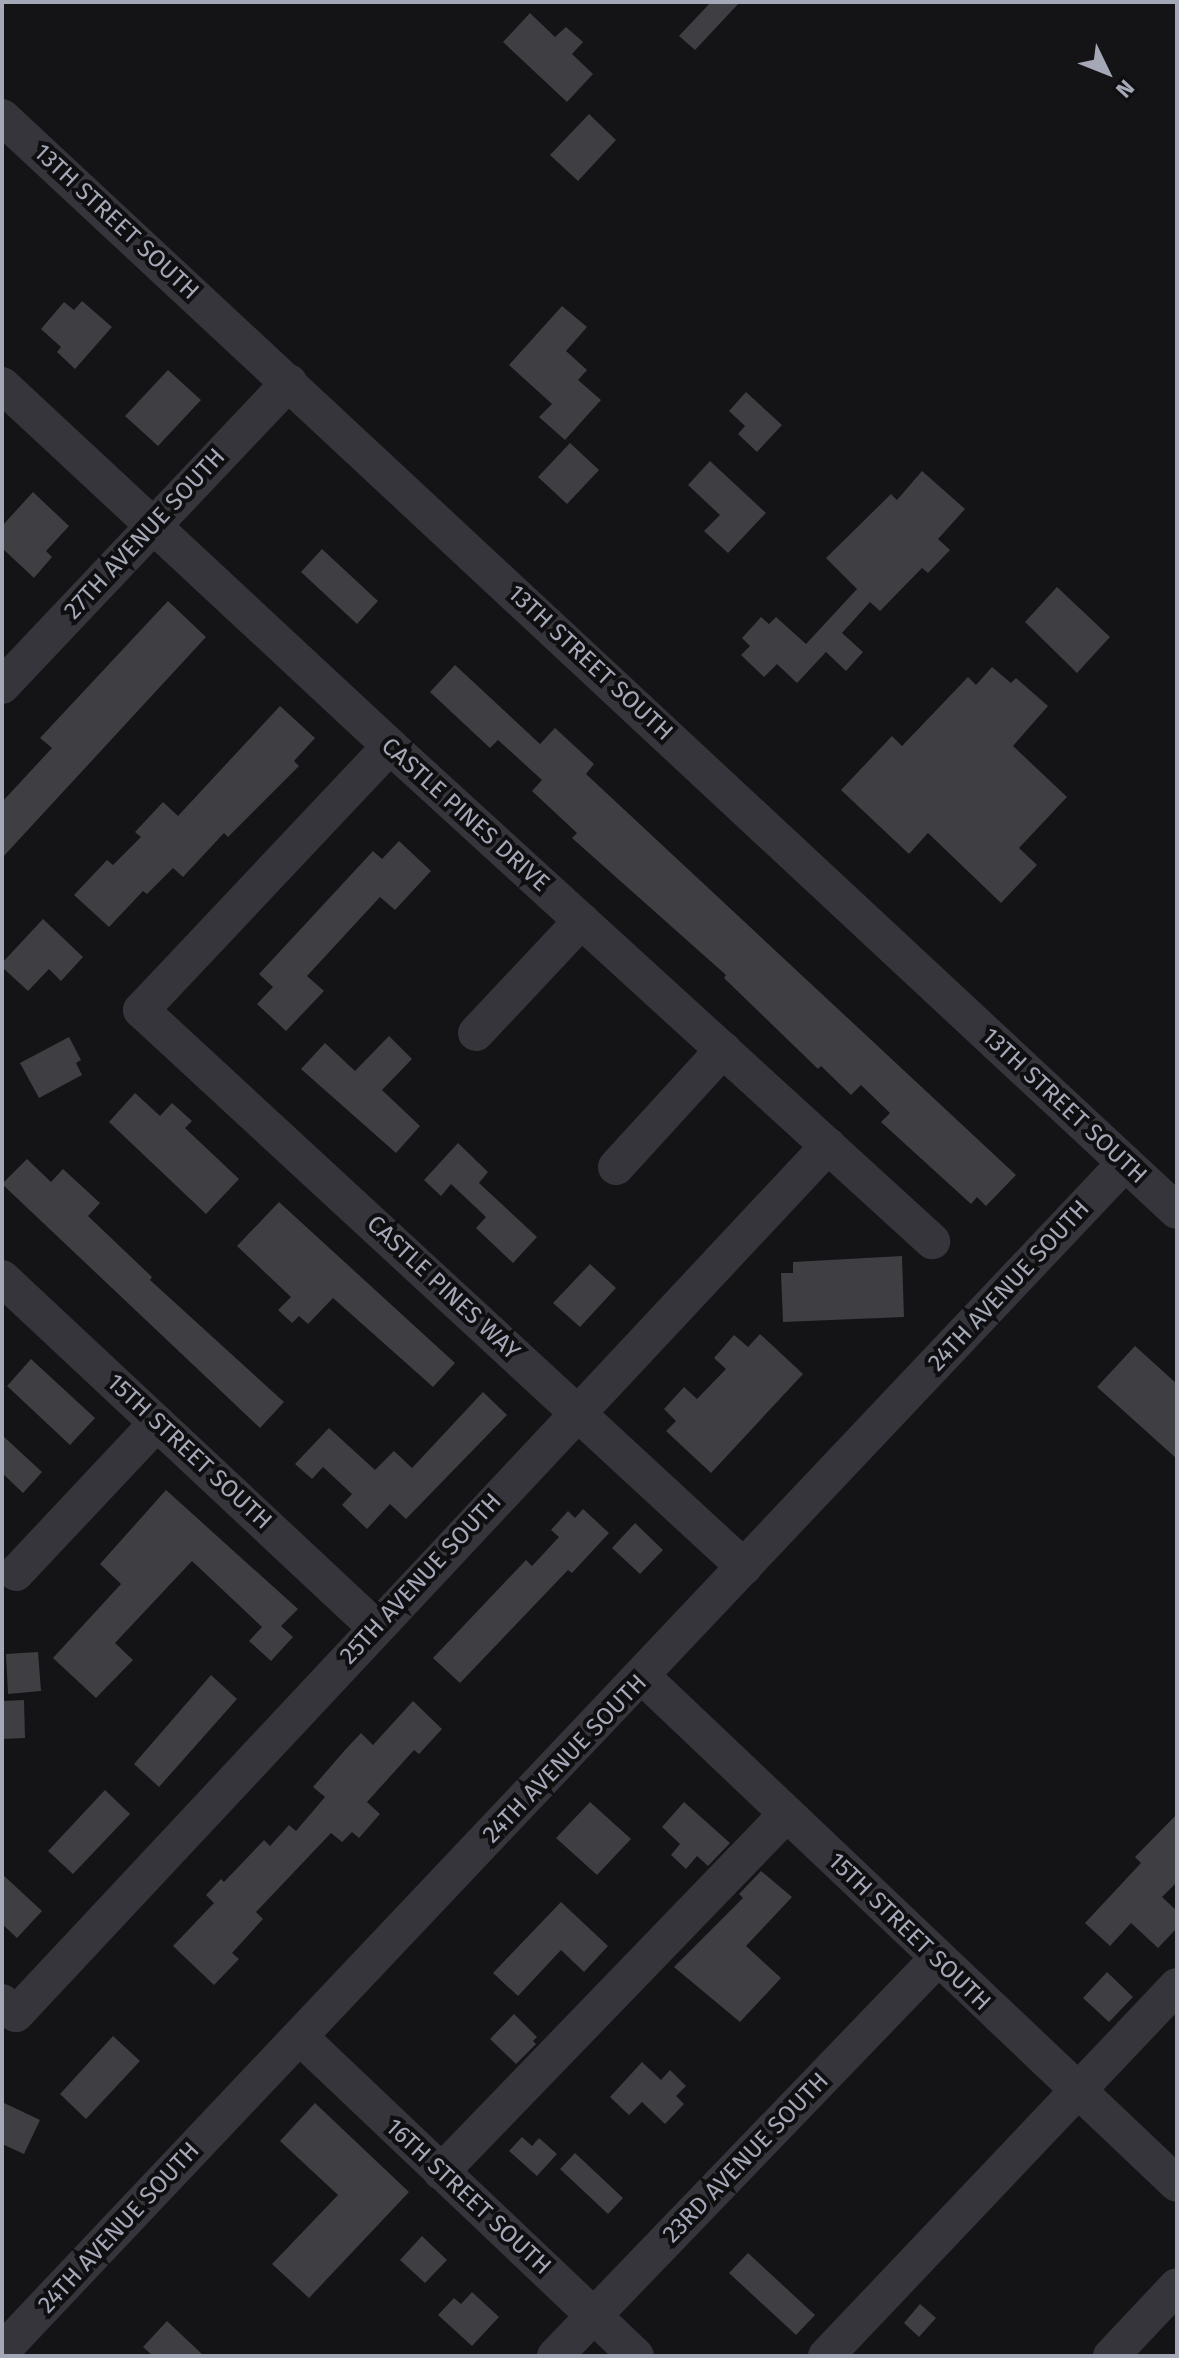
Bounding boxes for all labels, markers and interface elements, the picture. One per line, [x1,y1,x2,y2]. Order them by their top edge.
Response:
north arrow [1067,32,1147,112]
text: N [1110,74,1140,103]
street label: 13TH STREET SOUTH [28,138,204,306]
street label: 27TH AVENUE SOUTH [59,443,231,625]
street label: 13TH STREET SOUTH [502,579,678,747]
street label: CASTLE PINES DRIVE [375,732,555,898]
street label: 13TH STREET SOUTH [976,1022,1152,1190]
street label: 24TH AVENUE SOUTH [922,1195,1096,1377]
street label: CASTLE PINES WAY [361,1210,525,1366]
street label: 15TH STREET SOUTH [101,1368,277,1536]
street label: 25TH AVENUE SOUTH [334,1487,508,1671]
street label: 24TH AVENUE SOUTH [477,1669,653,1849]
street label: 15TH STREET SOUTH [822,1847,996,2017]
street label: 23RD AVENUE SOUTH [657,2067,835,2249]
street label: 16TH STREET SOUTH [379,2113,557,2281]
street label: 24TH AVENUE SOUTH [32,2137,206,2319]

